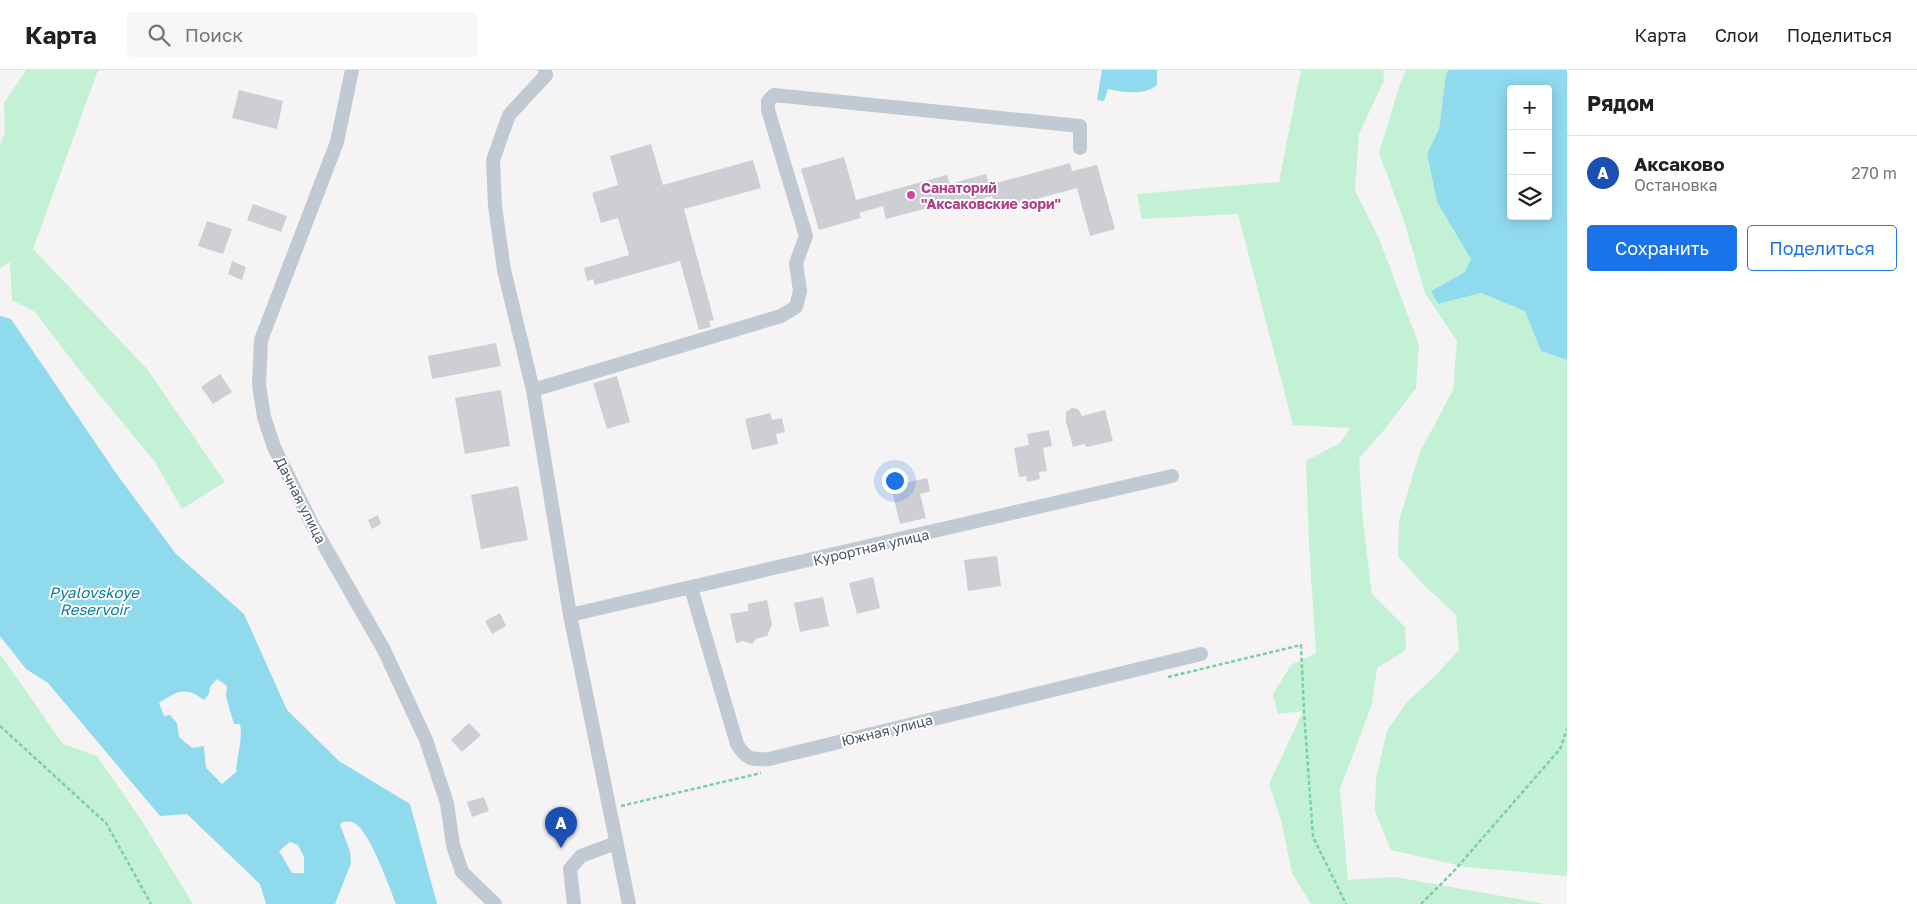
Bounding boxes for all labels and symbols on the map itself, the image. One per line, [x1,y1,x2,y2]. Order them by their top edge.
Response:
place label: Санаторий "Аксаковские зори" [921,179,1061,212]
marker: Санаторий "Аксаковские зори" [905,189,917,201]
street label: Дачная улица [272,454,330,546]
your location [882,468,908,494]
street label: Курортная улица [811,525,931,569]
water label: Pyalovskoye Reservoir [49,583,140,618]
street label: Южная улица [840,710,934,750]
pin: A [545,807,577,848]

